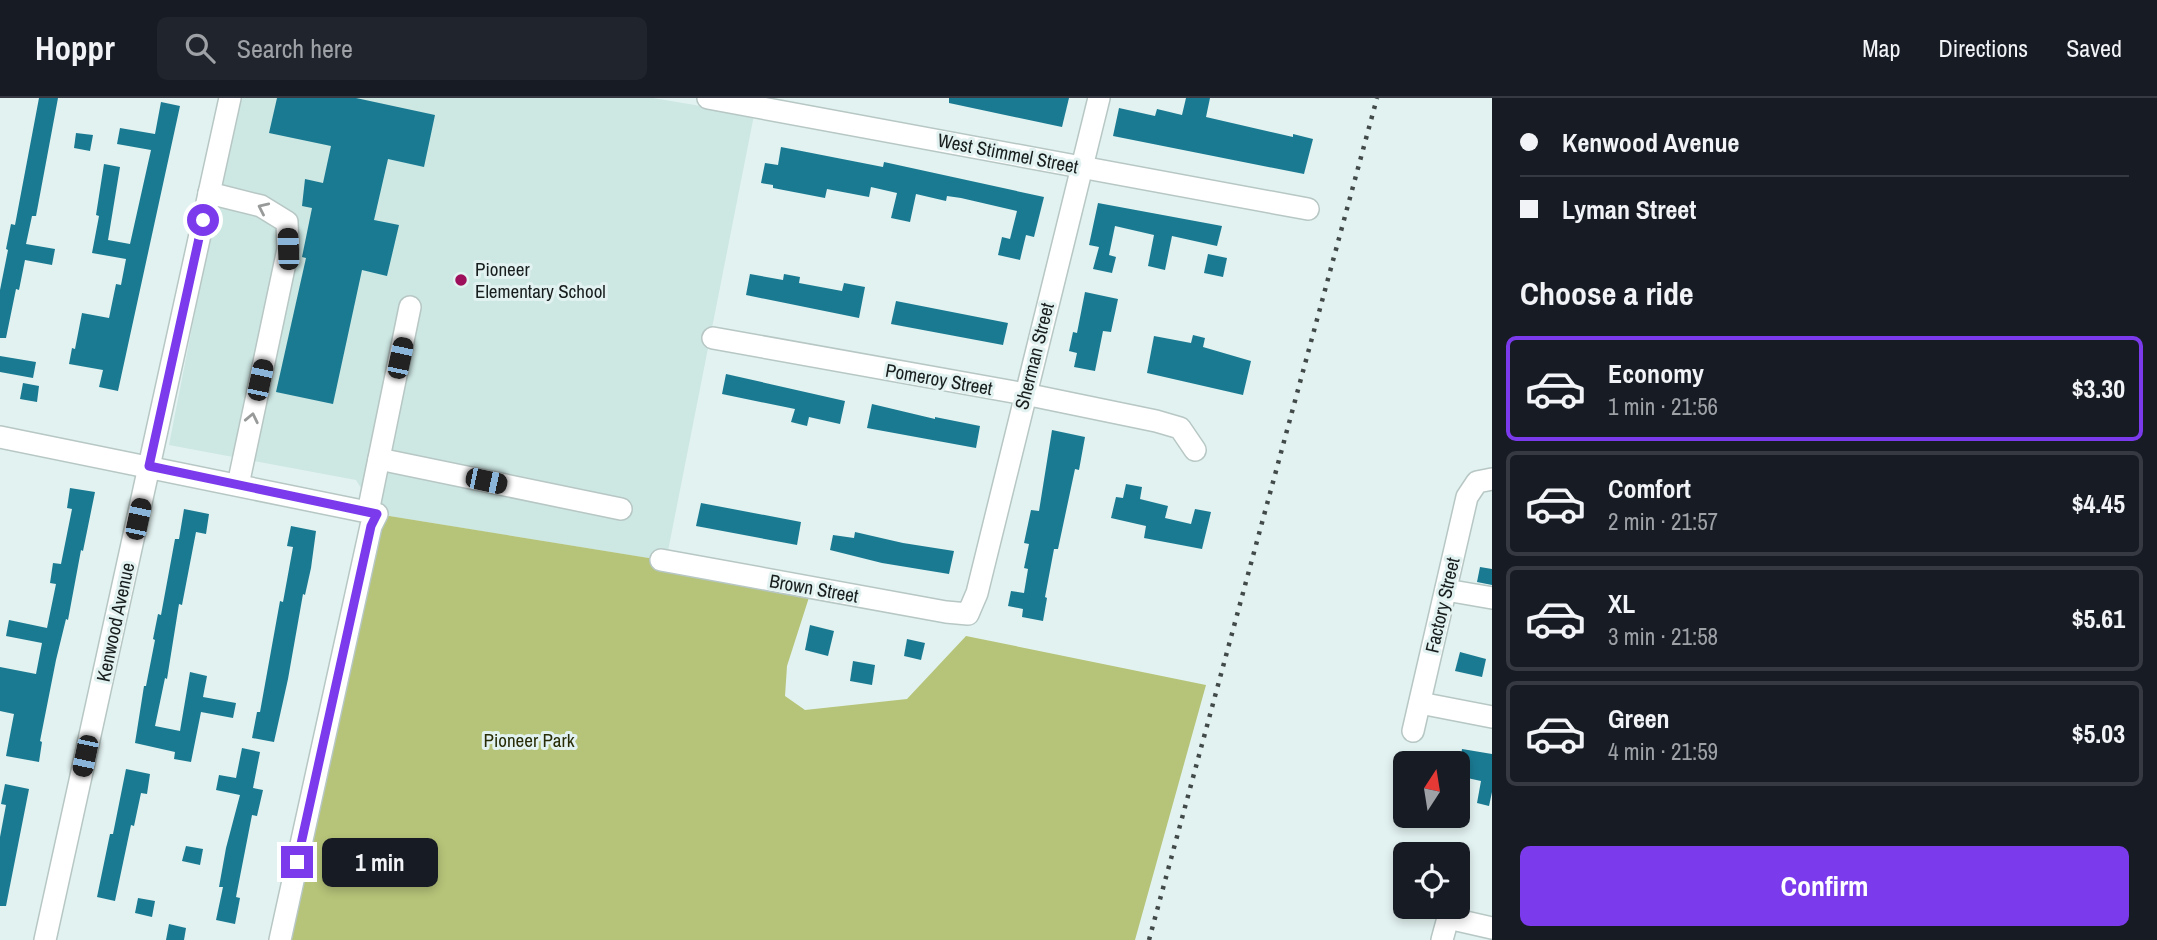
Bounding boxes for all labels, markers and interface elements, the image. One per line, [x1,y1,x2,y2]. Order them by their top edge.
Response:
search box [157,17,647,80]
text: Hoppr [35,26,115,70]
icon: search [181,29,219,67]
text: Search here [237,31,353,66]
text: Map [1862,32,1900,64]
text: Directions [1938,32,2028,64]
text: Saved [2066,32,2122,64]
text: Kenwood Avenue [1562,125,1739,160]
street label: West Stimmel Street [936,127,1081,179]
text: Lyman Street [1562,192,1696,227]
one-way arrow [258,202,270,216]
route start [187,204,219,236]
car [277,228,300,270]
place label: Pioneer Elementary School [475,256,606,304]
marker: Pioneer Elementary School [453,272,469,288]
text: Choose a ride [1520,272,1694,315]
street label: Sherman Street [1008,299,1060,412]
car [386,335,415,381]
text: Economy [1608,356,1704,391]
car [246,357,275,403]
street label: Pomeroy Street [883,357,995,401]
icon: car [1524,357,1587,420]
text: $3.30 [2072,371,2125,406]
text: 1 min · 21:56 [1608,391,1718,422]
one-way arrow [244,412,259,424]
car [464,466,509,496]
text: Comfort [1608,471,1691,506]
icon: car [1524,472,1587,535]
text: $4.45 [2072,486,2125,521]
car [124,496,153,542]
text: 2 min · 21:57 [1608,506,1718,537]
street label: Factory Street [1418,554,1466,655]
street label: Kenwood Avenue [90,560,140,684]
street label: Brown Street [767,567,861,609]
text: XL [1608,586,1635,621]
icon: car [1524,587,1587,650]
text: $5.61 [2072,601,2125,636]
text: 3 min · 21:58 [1608,621,1718,652]
text: Green [1608,701,1670,736]
icon: car [1524,702,1587,765]
text: $5.03 [2072,716,2125,751]
park label: Pioneer Park [484,727,575,753]
car [71,733,100,779]
text: 4 min · 21:59 [1608,736,1718,767]
north arrow [1393,751,1470,828]
map controls [1393,751,1470,919]
callout: 1 min [322,838,437,886]
button: locate [1393,842,1470,919]
route end [281,846,313,878]
button: Confirm [1520,846,2129,926]
text: 1 min [355,847,405,878]

